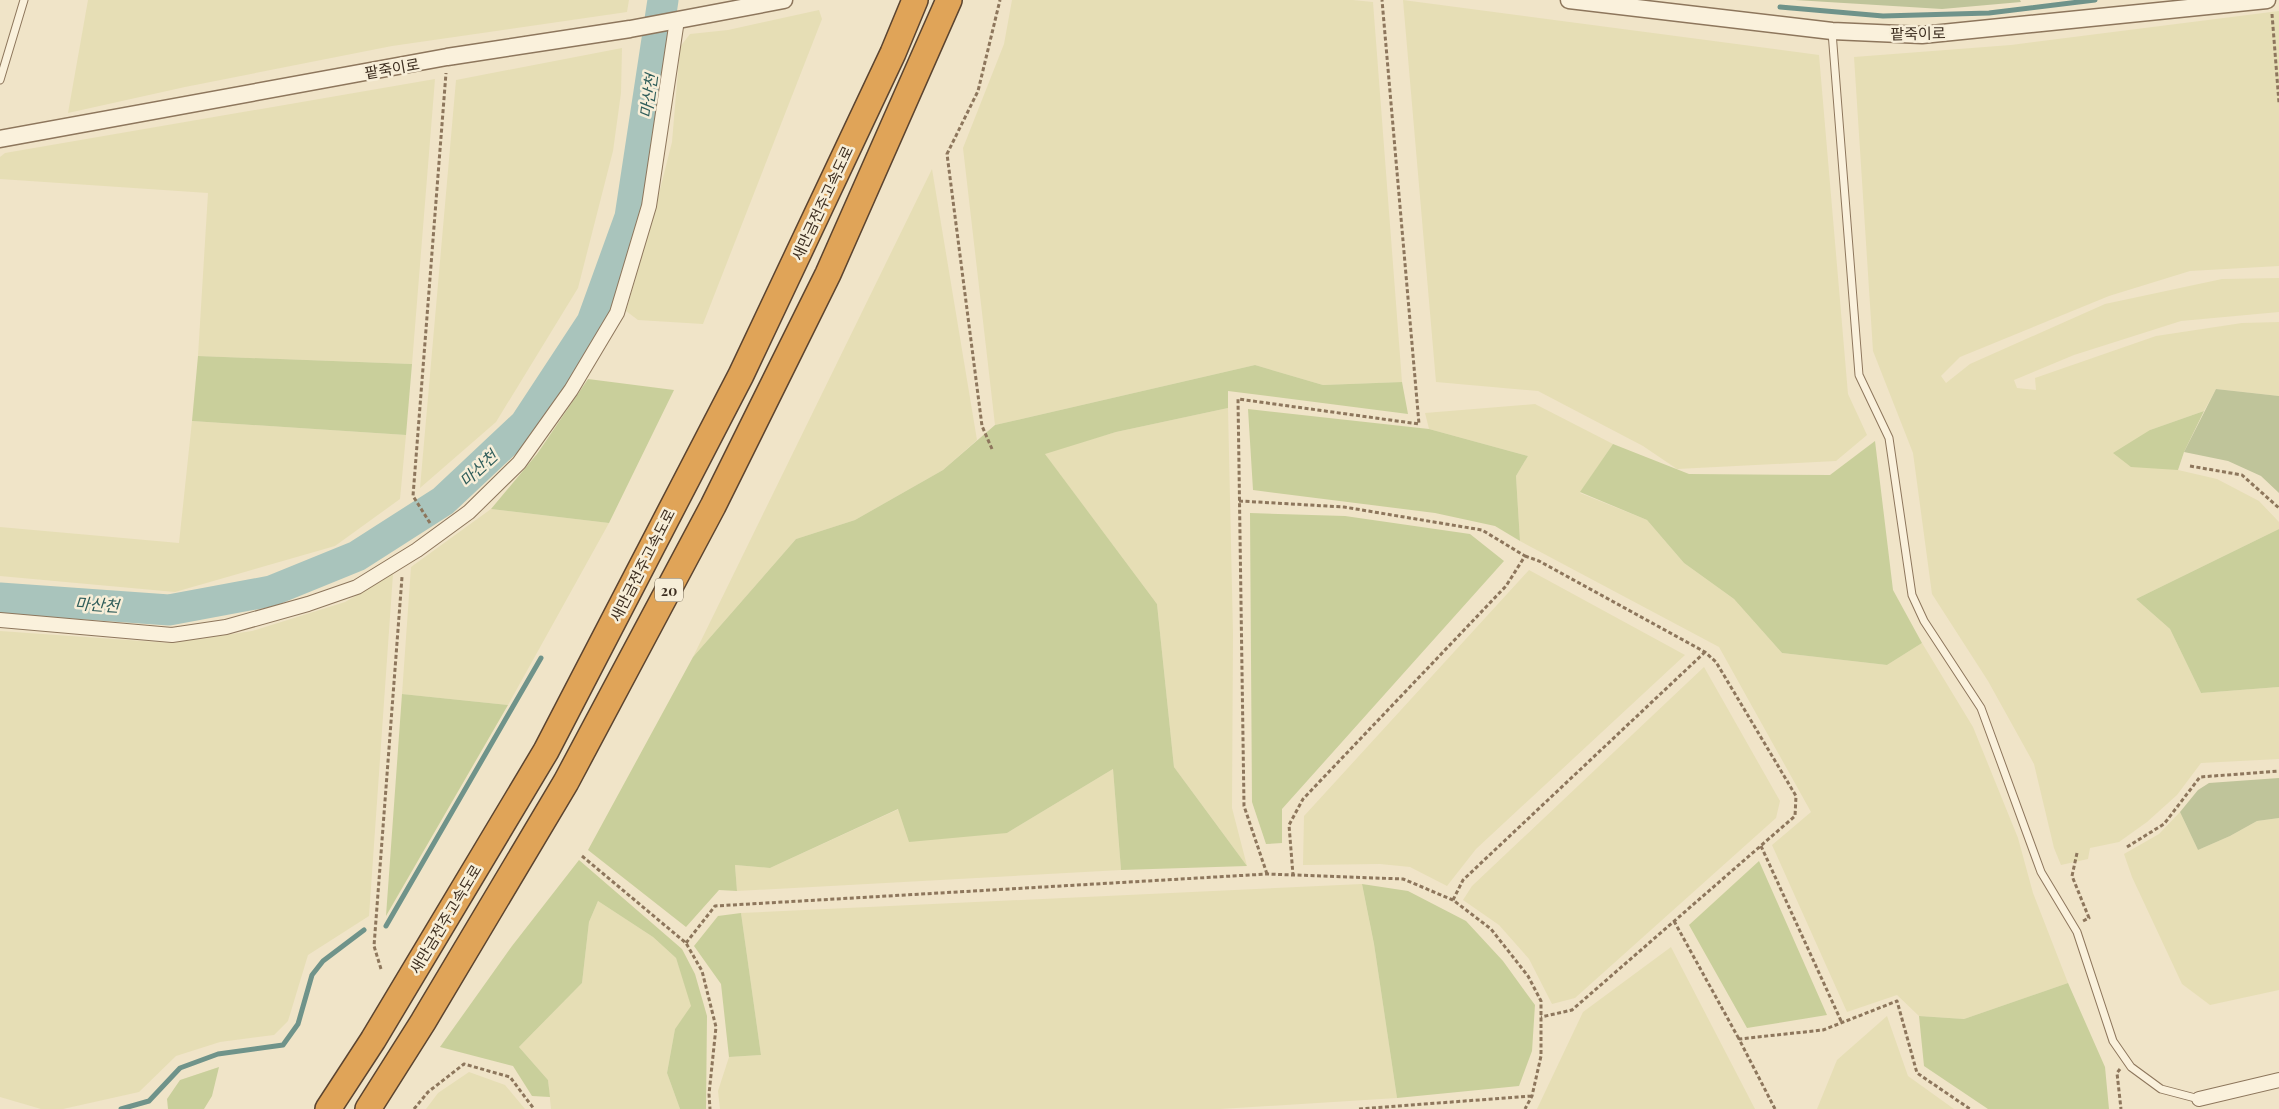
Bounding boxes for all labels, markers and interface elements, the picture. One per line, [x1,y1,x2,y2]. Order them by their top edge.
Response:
street label: 팥죽이로 [1890,23,1946,43]
street label: 팥죽이로 [363,53,421,83]
water label: 마산천 [635,70,662,119]
street label: 새만금전주고속도로 [787,142,857,264]
water label: 마산천 [455,444,503,491]
street label: 새만금전주고속도로 [605,505,679,625]
road number: 20 [655,578,683,602]
water label: 마산천 [74,592,122,616]
street label: 새만금전주고속도로 [404,861,486,977]

